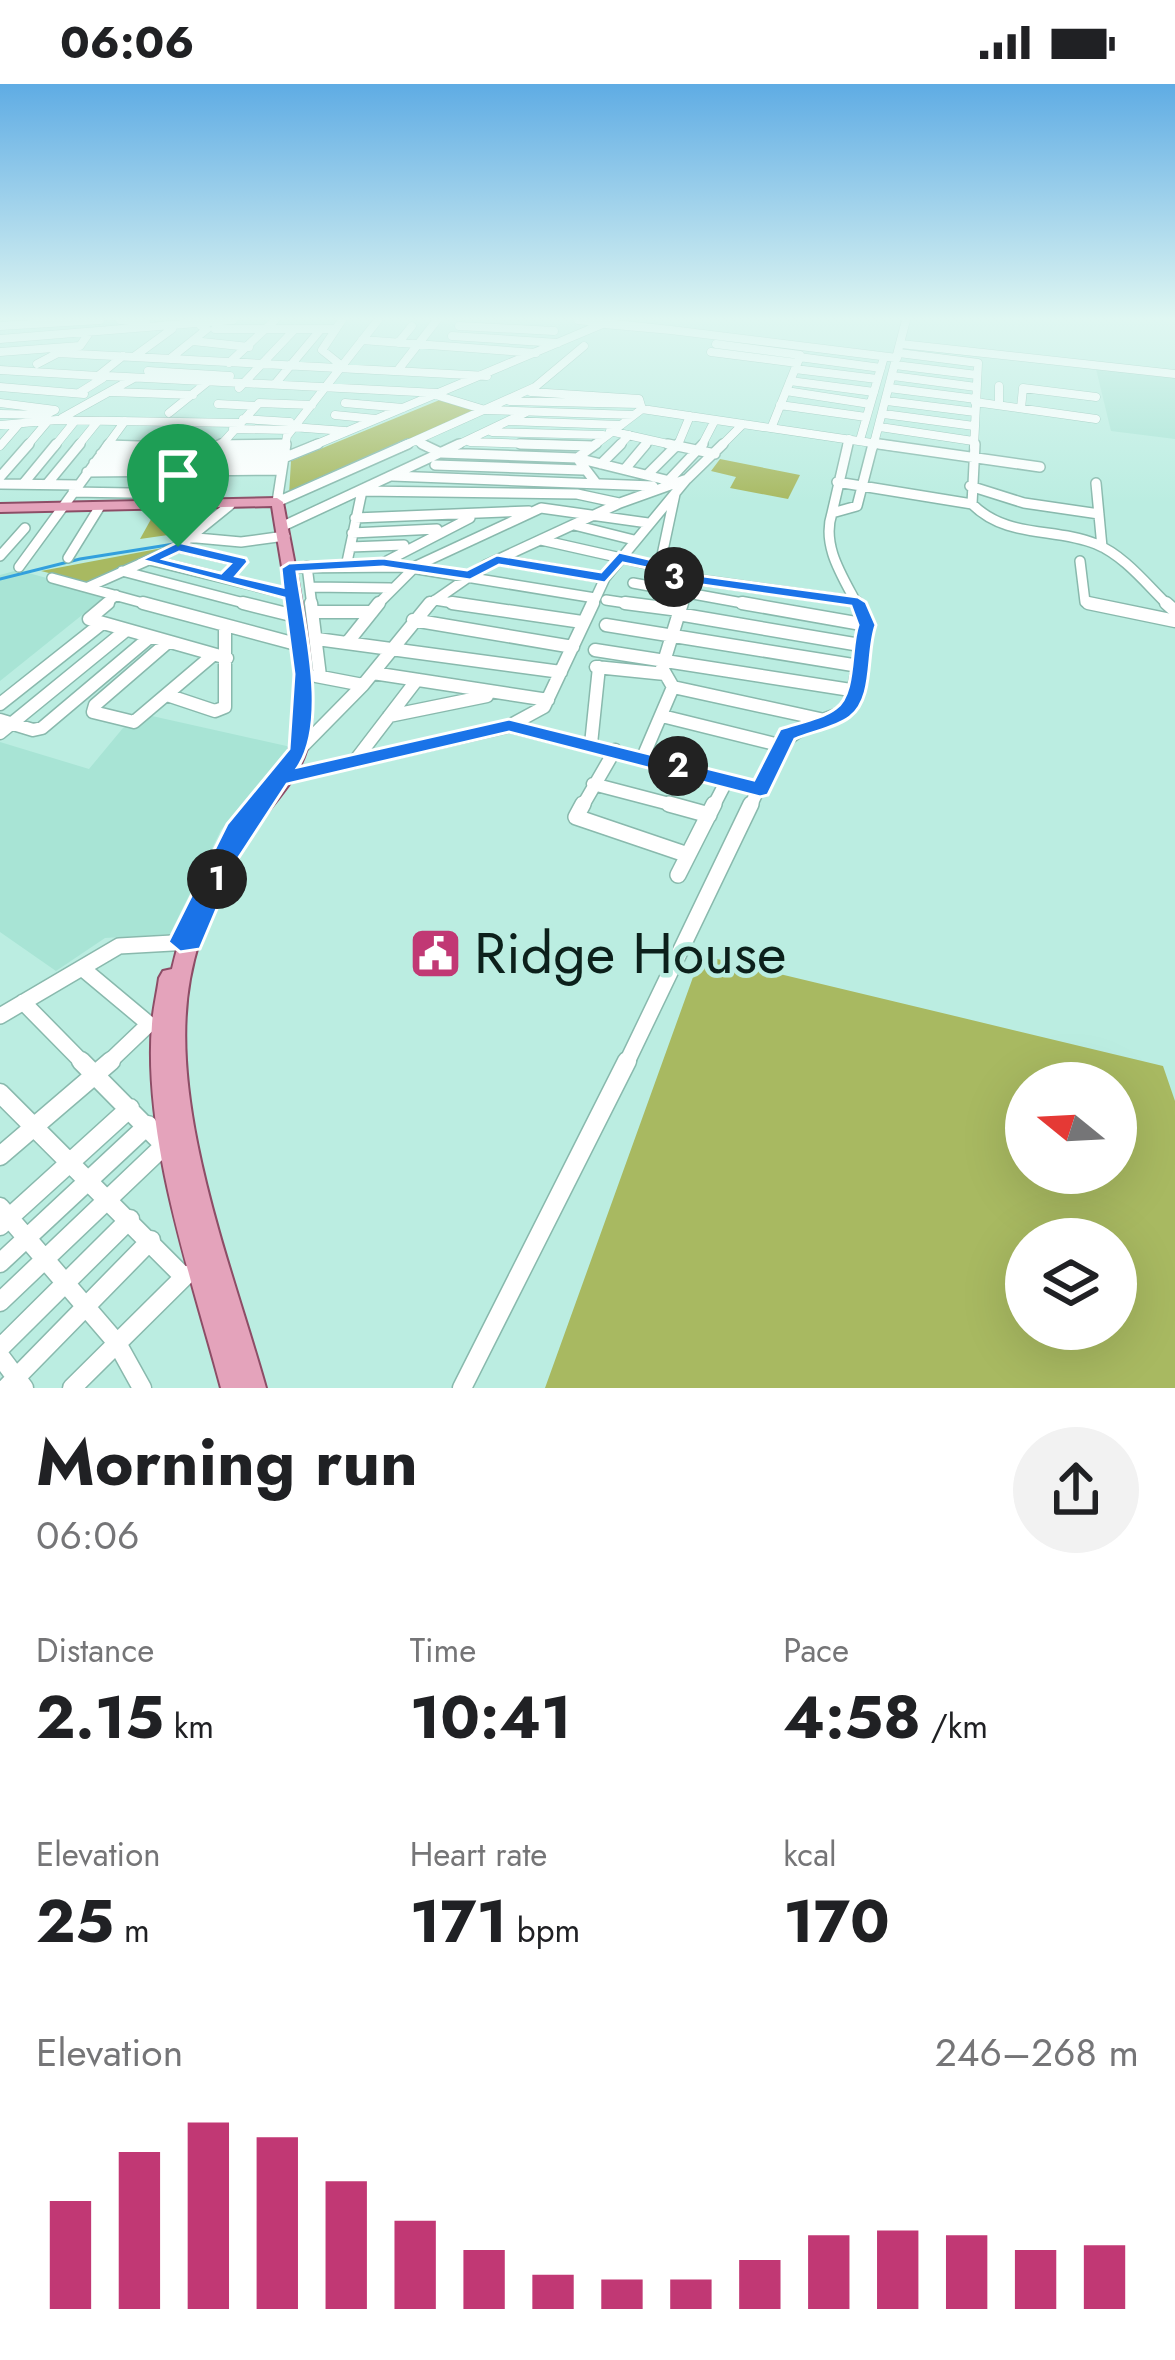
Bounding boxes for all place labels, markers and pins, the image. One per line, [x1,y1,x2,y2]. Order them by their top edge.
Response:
pin [127,424,229,547]
pin: 3 [644,547,704,607]
pin: 2 [648,736,708,796]
pin: 1 [187,849,247,909]
place label: Ridge House [474,912,786,994]
public building icon: Ridge House [407,925,463,981]

